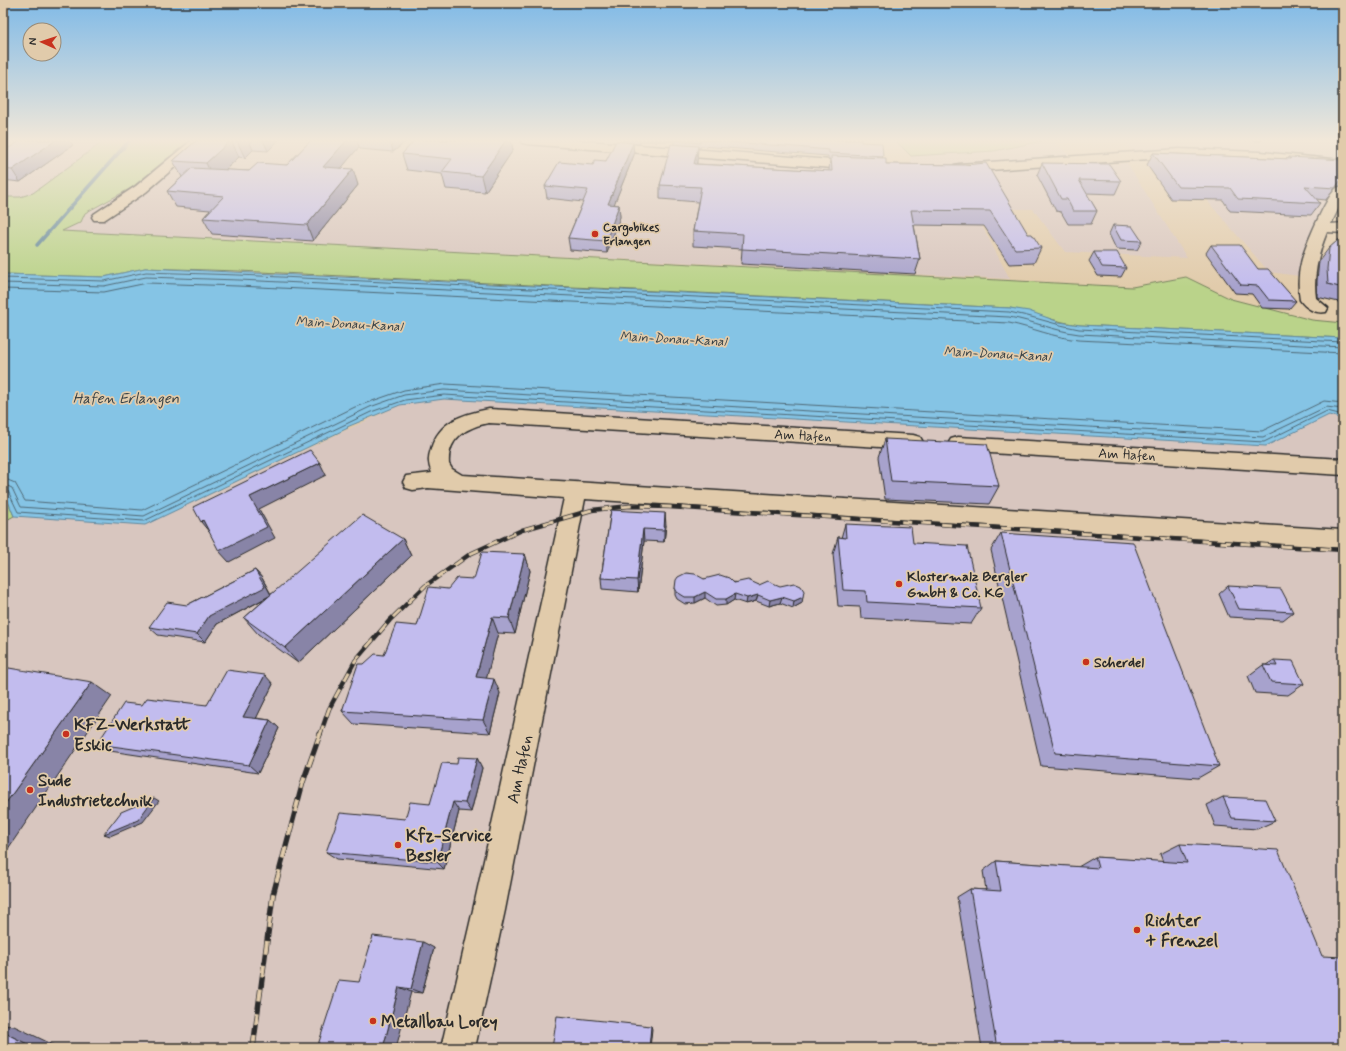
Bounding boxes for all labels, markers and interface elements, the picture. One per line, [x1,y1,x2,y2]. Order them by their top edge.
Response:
north arrow [22,22,62,62]
text: N [26,38,40,46]
place label: Cargobikes Erlangen [603,220,660,250]
marker: Cargobikes Erlangen [590,229,600,239]
water label: Main-Donau-Kanal [295,313,405,336]
water label: Main-Donau-Kanal [619,328,729,351]
water label: Main-Donau-Kanal [943,343,1053,366]
water label: Hafen Erlangen [73,389,179,409]
street label: Am Hafen [774,426,832,446]
street label: Am Hafen [1098,445,1156,465]
place label: Klostermalz Bergler GmbH & Co. KG [907,568,1028,602]
marker: Klostermalz Bergler GmbH & Co. KG [894,579,904,589]
place label: Scherdel [1094,654,1144,672]
marker: Scherdel [1081,657,1091,667]
place label: KFZ-Werkstatt Eskic [74,714,191,756]
marker: KFZ-Werkstatt Eskic [61,729,71,739]
street label: Am Hafen [502,733,538,806]
place label: Sude Industrietechnik [38,770,153,812]
marker: Sude Industrietechnik [25,785,35,795]
place label: Kfz-Service Besler [406,825,493,867]
marker: Kfz-Service Besler [393,840,403,850]
place label: Richter + Frenzel [1145,910,1218,952]
marker: Richter + Frenzel [1132,925,1142,935]
place label: Metallbau Lorey [381,1011,498,1033]
marker: Metallbau Lorey [368,1016,378,1026]

